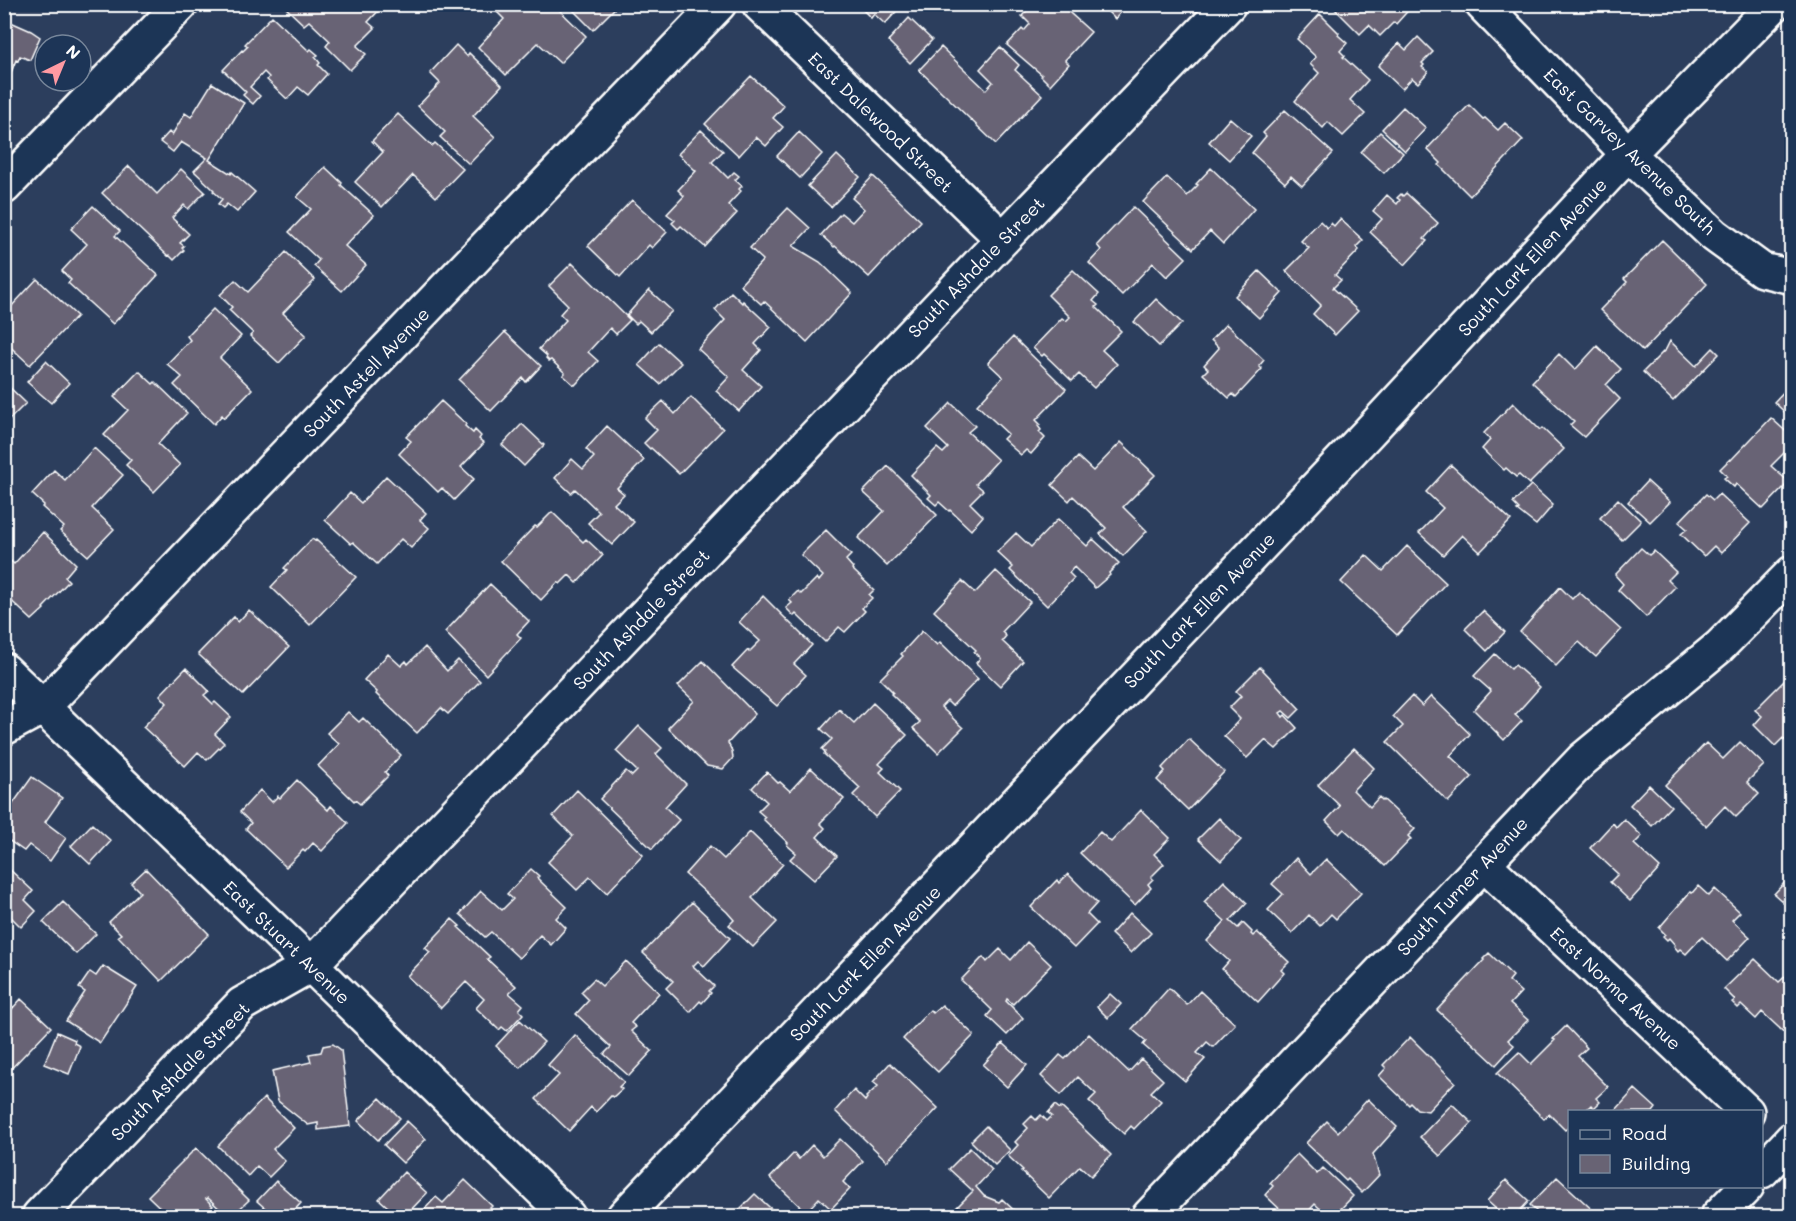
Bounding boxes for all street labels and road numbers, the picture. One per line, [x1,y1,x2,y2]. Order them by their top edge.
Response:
street label: East Dalewood Street [803,46,959,198]
street label: East Garvey Avenue South [1539,62,1721,240]
street label: South Lark Ellen Avenue [1452,173,1612,341]
street label: South Ashdale Street [902,191,1050,343]
street label: South Astell Avenue [298,302,434,442]
street label: South Lark Ellen Avenue [1118,527,1280,693]
street label: South Ashdale Street [567,543,715,695]
street label: South Turner Avenue [1391,811,1533,961]
street label: East Stuart Avenue [218,875,356,1009]
street label: South Lark Ellen Avenue [784,880,946,1046]
street label: East Norma Avenue [1545,921,1687,1055]
street label: South Ashdale Street [105,996,255,1146]

